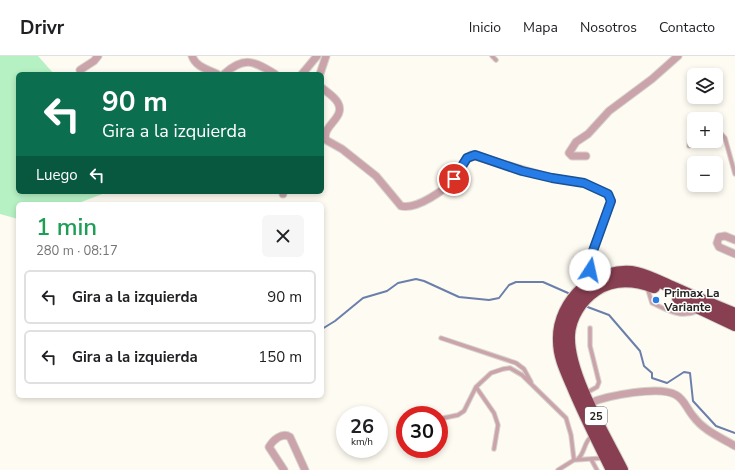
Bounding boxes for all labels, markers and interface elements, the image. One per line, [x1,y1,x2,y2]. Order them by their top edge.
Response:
text: Drivr [20,15,64,41]
text: Inicio [469,18,501,37]
text: Mapa [523,18,558,37]
text: Nosotros [580,18,637,37]
text: Contacto [659,18,715,37]
map controls [687,68,723,192]
button: layers [687,68,723,104]
text: 90 m [102,83,168,121]
icon: left [36,88,88,140]
button: + [687,112,723,148]
text: Gira a la izquierda [102,119,246,143]
button: − [687,156,723,192]
pin [437,162,471,196]
icon: left [86,164,108,186]
text: Luego [36,165,78,185]
icon: arrive [443,168,465,190]
text: 1 min [36,211,97,243]
button: close [262,215,304,257]
text: 280 m · 08:17 [36,242,118,260]
position arrow [569,249,611,291]
place label: Primax La Variante [663,285,720,315]
icon: left [38,286,60,308]
text: Gira a la izquierda [72,287,198,307]
text: 90 m [267,287,302,307]
marker: Primax La Variante [651,295,661,305]
icon: left [38,346,60,368]
text: Gira a la izquierda [72,347,198,367]
text: 150 m [258,347,302,367]
speed limit sign: 30 [396,406,448,458]
road number: 25 [585,407,607,425]
text: 26 [350,413,374,440]
text: km/h [351,435,373,449]

